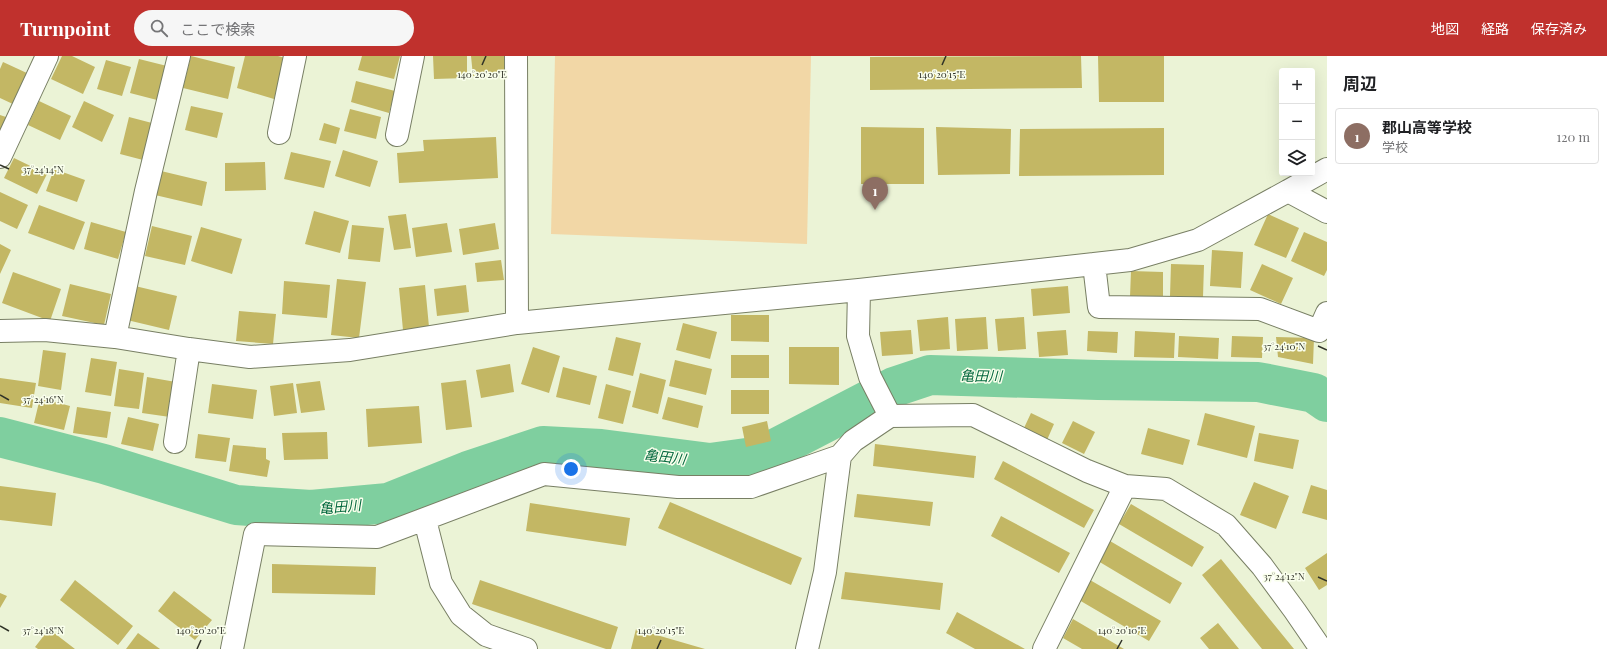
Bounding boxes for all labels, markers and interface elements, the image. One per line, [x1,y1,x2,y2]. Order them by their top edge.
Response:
search box [134,10,414,46]
text: Turnpoint [20,15,110,41]
icon: search [148,17,170,39]
text: ここで検索 [180,19,255,39]
text: 地図 [1431,19,1459,38]
text: 経路 [1481,19,1509,38]
text: 保存済み [1531,19,1587,38]
text: 140°20'20"E [457,67,507,81]
text: 140°20'15"E [919,67,965,81]
map controls [1279,68,1315,176]
button: + [1279,68,1315,104]
text: 周辺 [1343,72,1377,94]
button: − [1279,104,1315,140]
text: 郡山高等学校 [1382,117,1472,137]
text: 1 [1355,128,1359,145]
text: 120 m [1556,128,1590,145]
text: 学校 [1382,138,1408,155]
button: layers [1279,140,1315,176]
text: 37°24'14"N [22,162,64,176]
pin: 1 [862,177,888,210]
text: 37°24'10"N [1263,339,1305,353]
water label: 亀田川 [960,366,1004,385]
text: 37°24'16"N [22,392,64,406]
water label: 亀田川 [643,445,689,469]
your location [561,459,581,479]
water label: 亀田川 [318,495,364,518]
text: 37°24'12"N [1263,569,1305,583]
text: 37°24'18"N [22,623,64,637]
text: 140°20'20"E [176,623,226,637]
text: 140°20'15"E [638,623,684,637]
text: 140°20'10"E [1098,623,1146,637]

